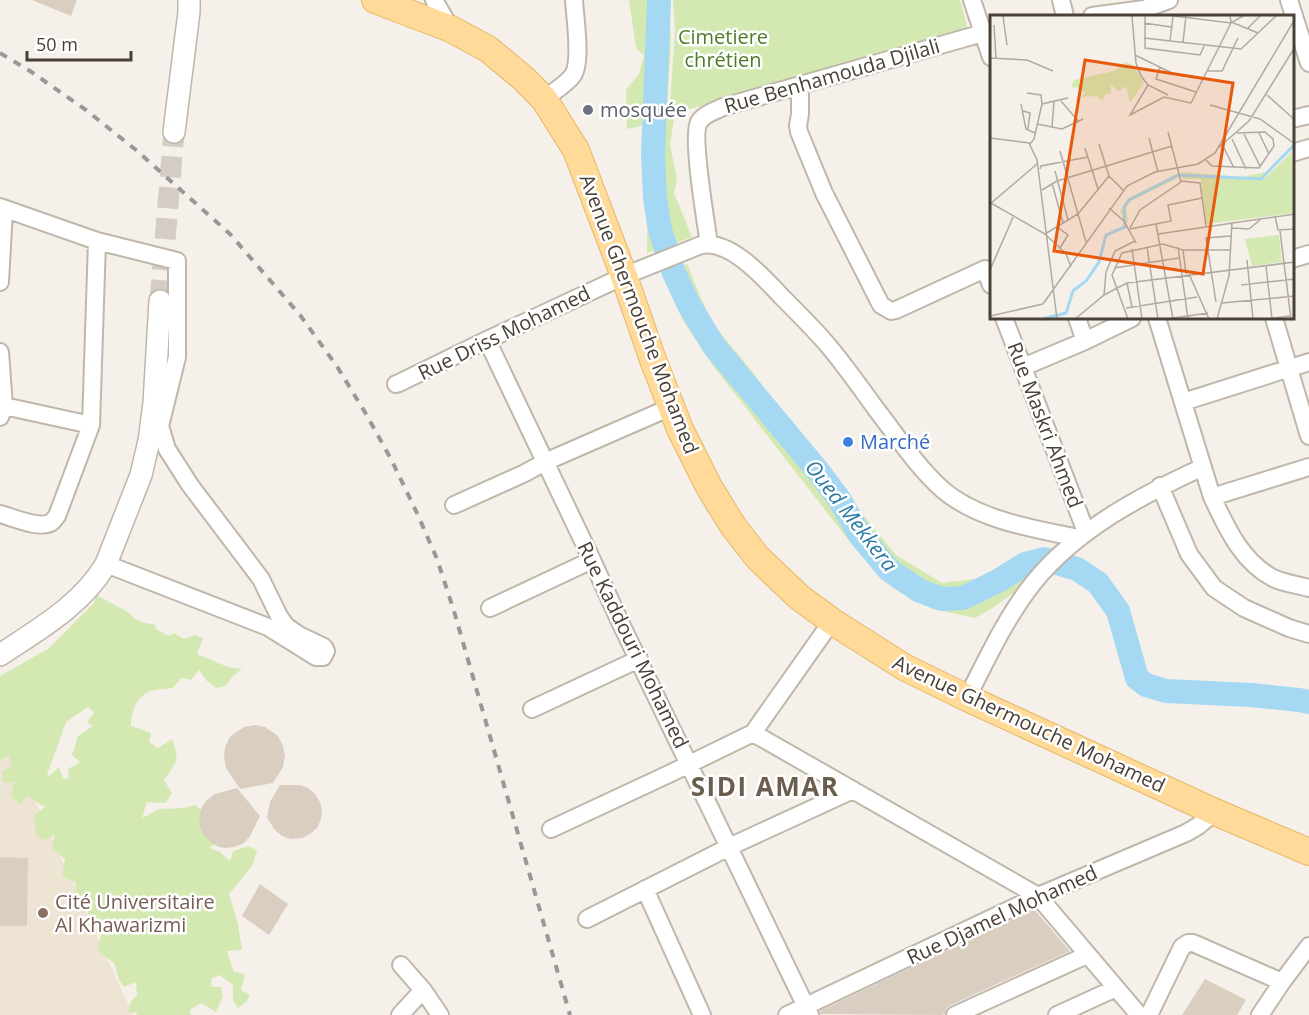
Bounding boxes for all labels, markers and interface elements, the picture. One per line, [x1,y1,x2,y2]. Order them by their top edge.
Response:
inset map [990,15,1294,320]
park label: Cimetiere chrétien [678,23,768,73]
scale bar [27,24,130,62]
text: 50 m [36,32,78,56]
street label: Rue Benhamouda Djilali [721,32,943,119]
place label: mosquée [600,96,687,123]
marker: mosquée [581,103,595,117]
street label: Avenue Ghermouche Mohamed [574,170,705,458]
street label: Rue Driss Mohamed [413,279,594,386]
street label: Rue Maskri Ahmed [1001,338,1090,512]
place label: Marché [860,428,930,455]
marker: Marché [841,435,855,449]
water label: Oued Mekkera [799,454,904,577]
street label: Rue Kaddouri Mohamed [572,537,695,753]
street label: Avenue Ghermouche Mohamed [889,648,1170,799]
district label: SIDI AMAR [691,768,839,804]
street label: Rue Djamel Mohamed [902,859,1101,971]
place label: Cité Universitaire Al Khawarizmi [55,888,215,938]
marker: Cité Universitaire Al Khawarizmi [36,906,50,920]

